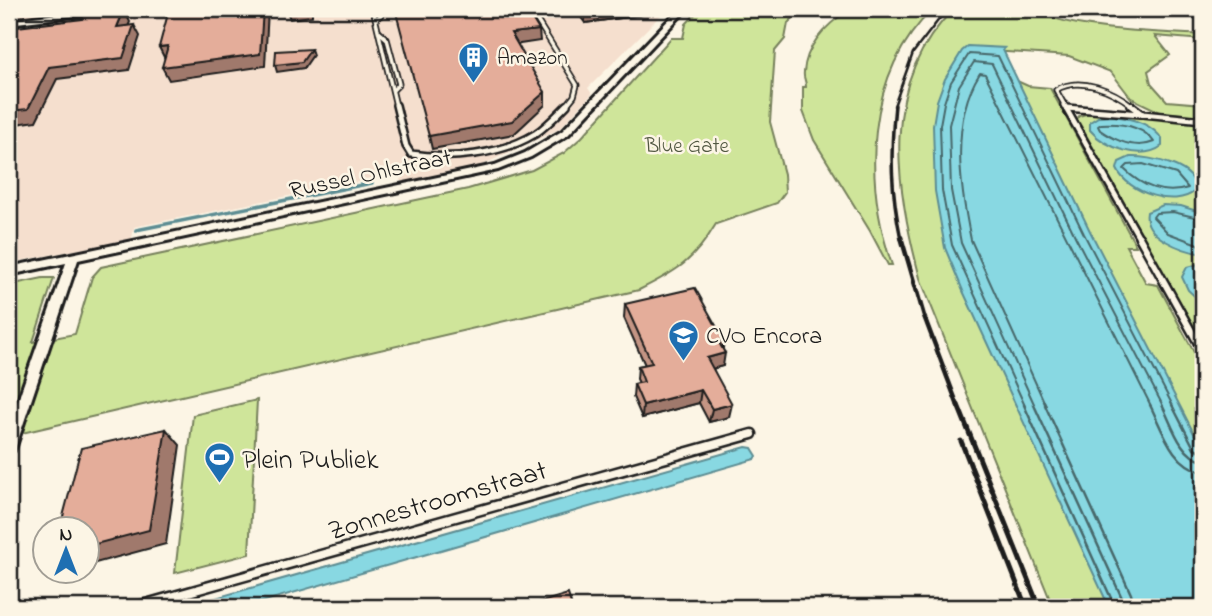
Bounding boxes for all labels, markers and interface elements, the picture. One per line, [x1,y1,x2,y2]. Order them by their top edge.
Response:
building icon: Amazon [457,40,491,84]
place label: Amazon [497,44,568,74]
park label: Blue Gate [644,132,730,162]
street label: Russel Ohlstraat [286,141,455,210]
school or university icon: CVO Encora [666,318,700,362]
place label: CVO Encora [706,320,822,355]
sports icon: Plein Publiek [202,441,236,485]
place label: Plein Publiek [242,441,379,482]
street label: Zonnestroomstraat [324,452,552,553]
north arrow [32,514,102,584]
text: N [60,522,73,549]

